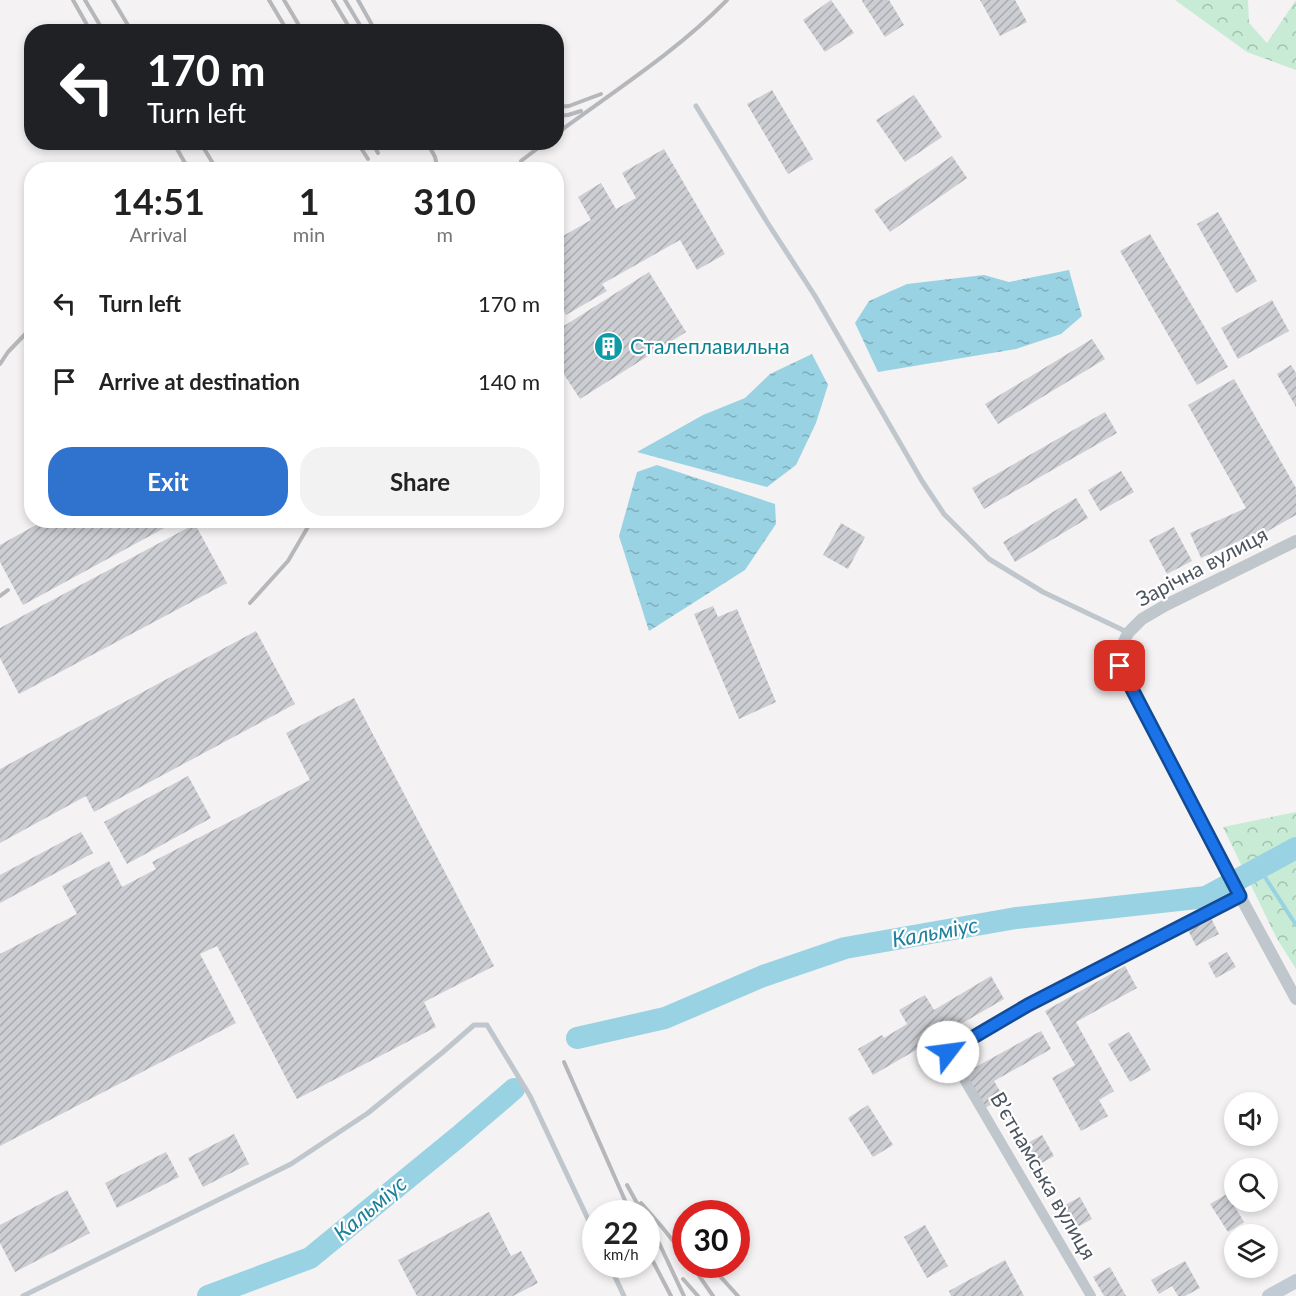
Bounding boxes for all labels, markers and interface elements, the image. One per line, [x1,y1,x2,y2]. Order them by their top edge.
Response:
text: 170 m [147,45,265,95]
icon: left [48,48,126,126]
text: Turn left [147,96,246,129]
text: 14:51 [112,179,205,223]
text: 1 [299,179,320,223]
text: 310 [413,179,476,223]
text: Arrival [130,222,187,246]
text: min [293,222,325,246]
text: m [436,222,453,246]
icon: left [48,287,81,320]
text: Turn left [99,290,181,317]
text: 170 m [478,290,540,317]
building icon: Сталеплавильна [593,331,625,363]
place label: Сталеплавильна [630,333,790,358]
icon: arrive [48,365,81,398]
text: Arrive at destination [99,368,300,395]
text: 140 m [478,368,540,395]
button: Exit [48,447,288,516]
button: Share [300,447,540,516]
street label: Зарічна вулиця [1131,521,1271,611]
pin [1094,640,1145,691]
icon: arrive [1103,649,1136,682]
water label: Кальміус [890,911,980,952]
position arrow [916,1020,980,1084]
street label: В’єтнамська вулиця [986,1087,1102,1264]
map controls [1224,1092,1278,1278]
button: sound [1224,1092,1278,1146]
button: search [1224,1158,1278,1212]
water label: Кальміус [328,1169,412,1246]
speed limit sign: 30 [672,1200,750,1278]
text: 22 [604,1214,638,1250]
button: layers [1224,1224,1278,1278]
text: km/h [603,1245,639,1263]

